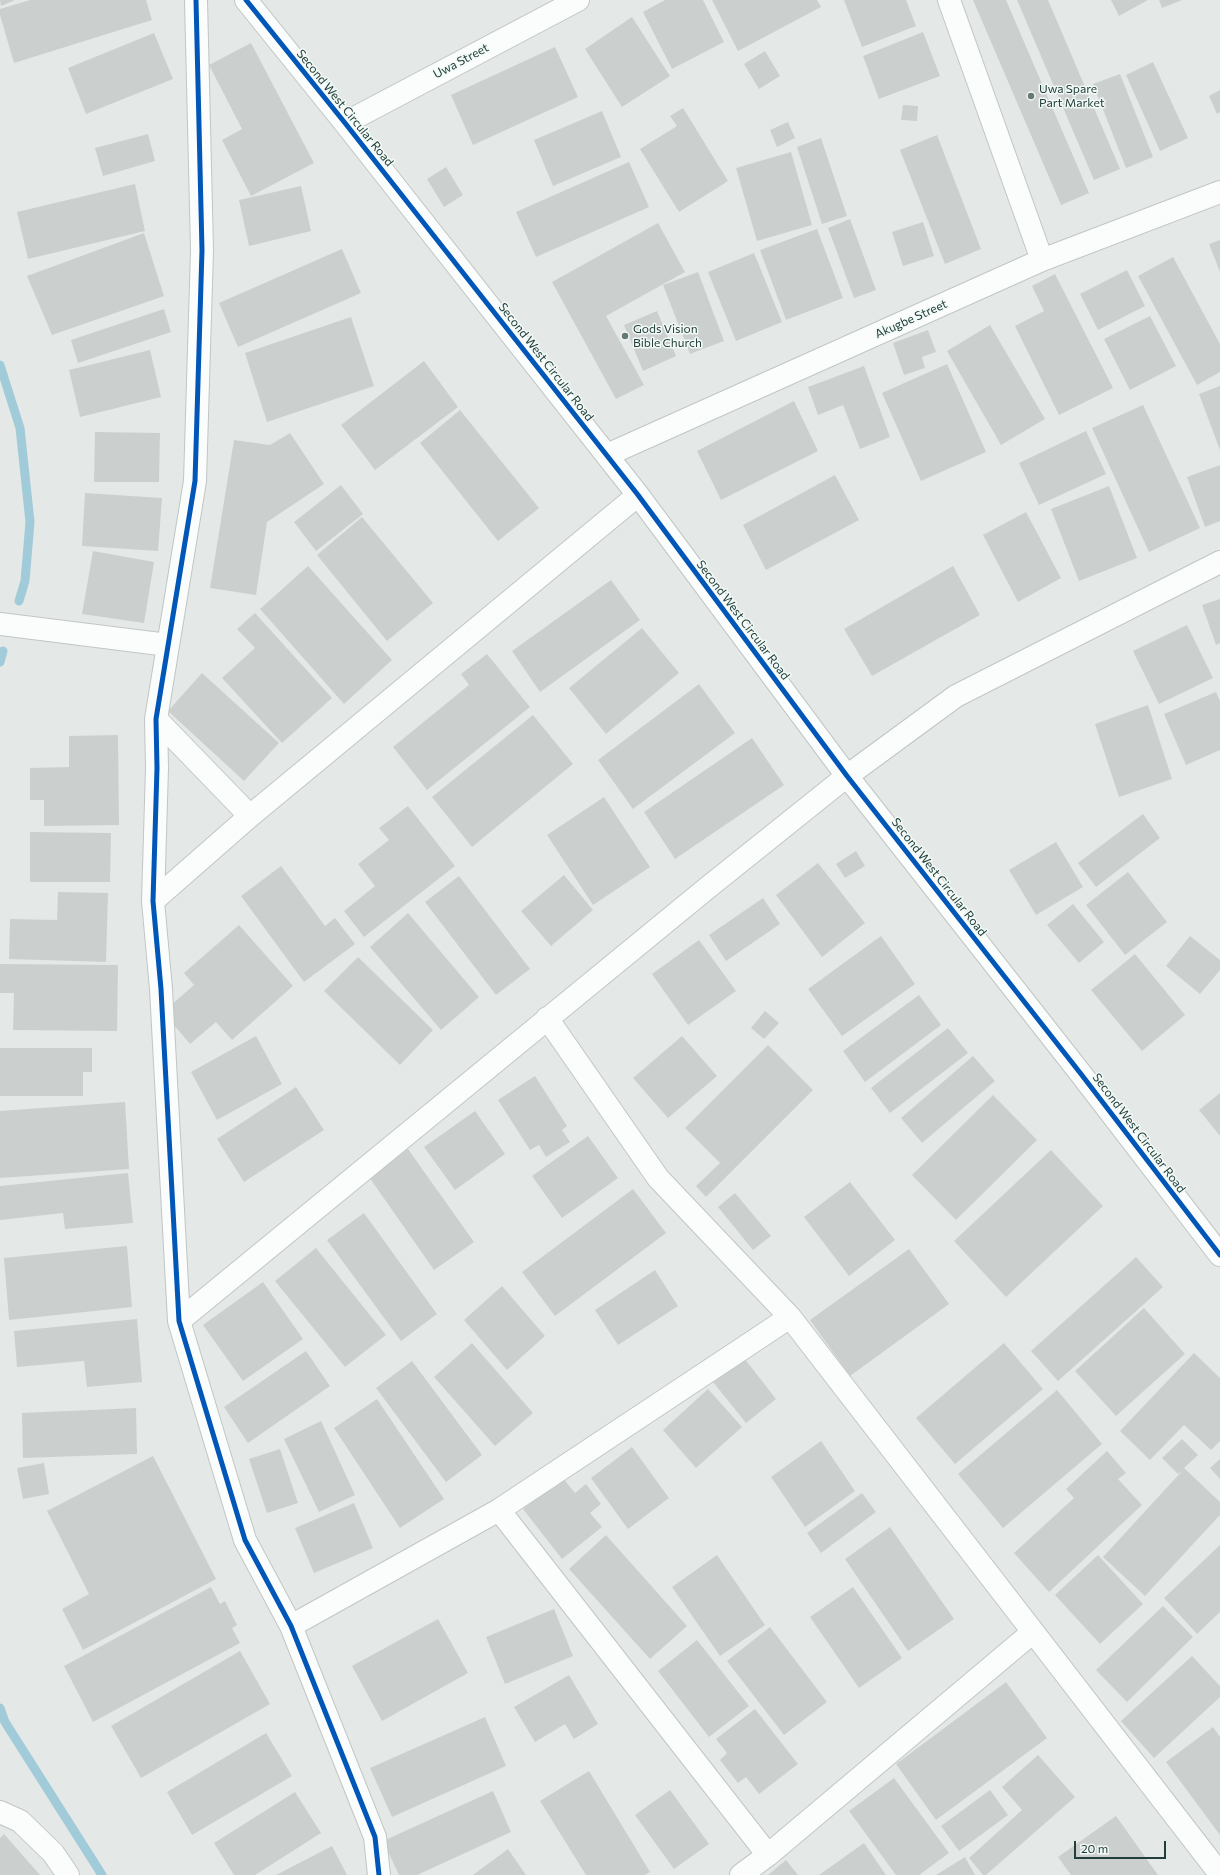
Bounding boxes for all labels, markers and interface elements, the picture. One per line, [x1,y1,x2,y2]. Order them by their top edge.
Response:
street label: Uwa Street [431,40,491,82]
street label: Second West Circular Road [293,47,397,169]
place label: Uwa Spare Part Market [1039,82,1105,110]
marker: Uwa Spare Part Market [1026,91,1036,101]
street label: Akugbe Street [873,297,949,341]
street label: Second West Circular Road [495,300,597,424]
place label: Gods Vision Bible Church [633,322,702,350]
marker: Gods Vision Bible Church [620,331,630,341]
street label: Second West Circular Road [693,557,793,683]
street label: Second West Circular Road [888,815,990,939]
street label: Second West Circular Road [1089,1070,1189,1196]
scale bar [1076,1833,1168,1859]
text: 20 m [1081,1841,1108,1855]

